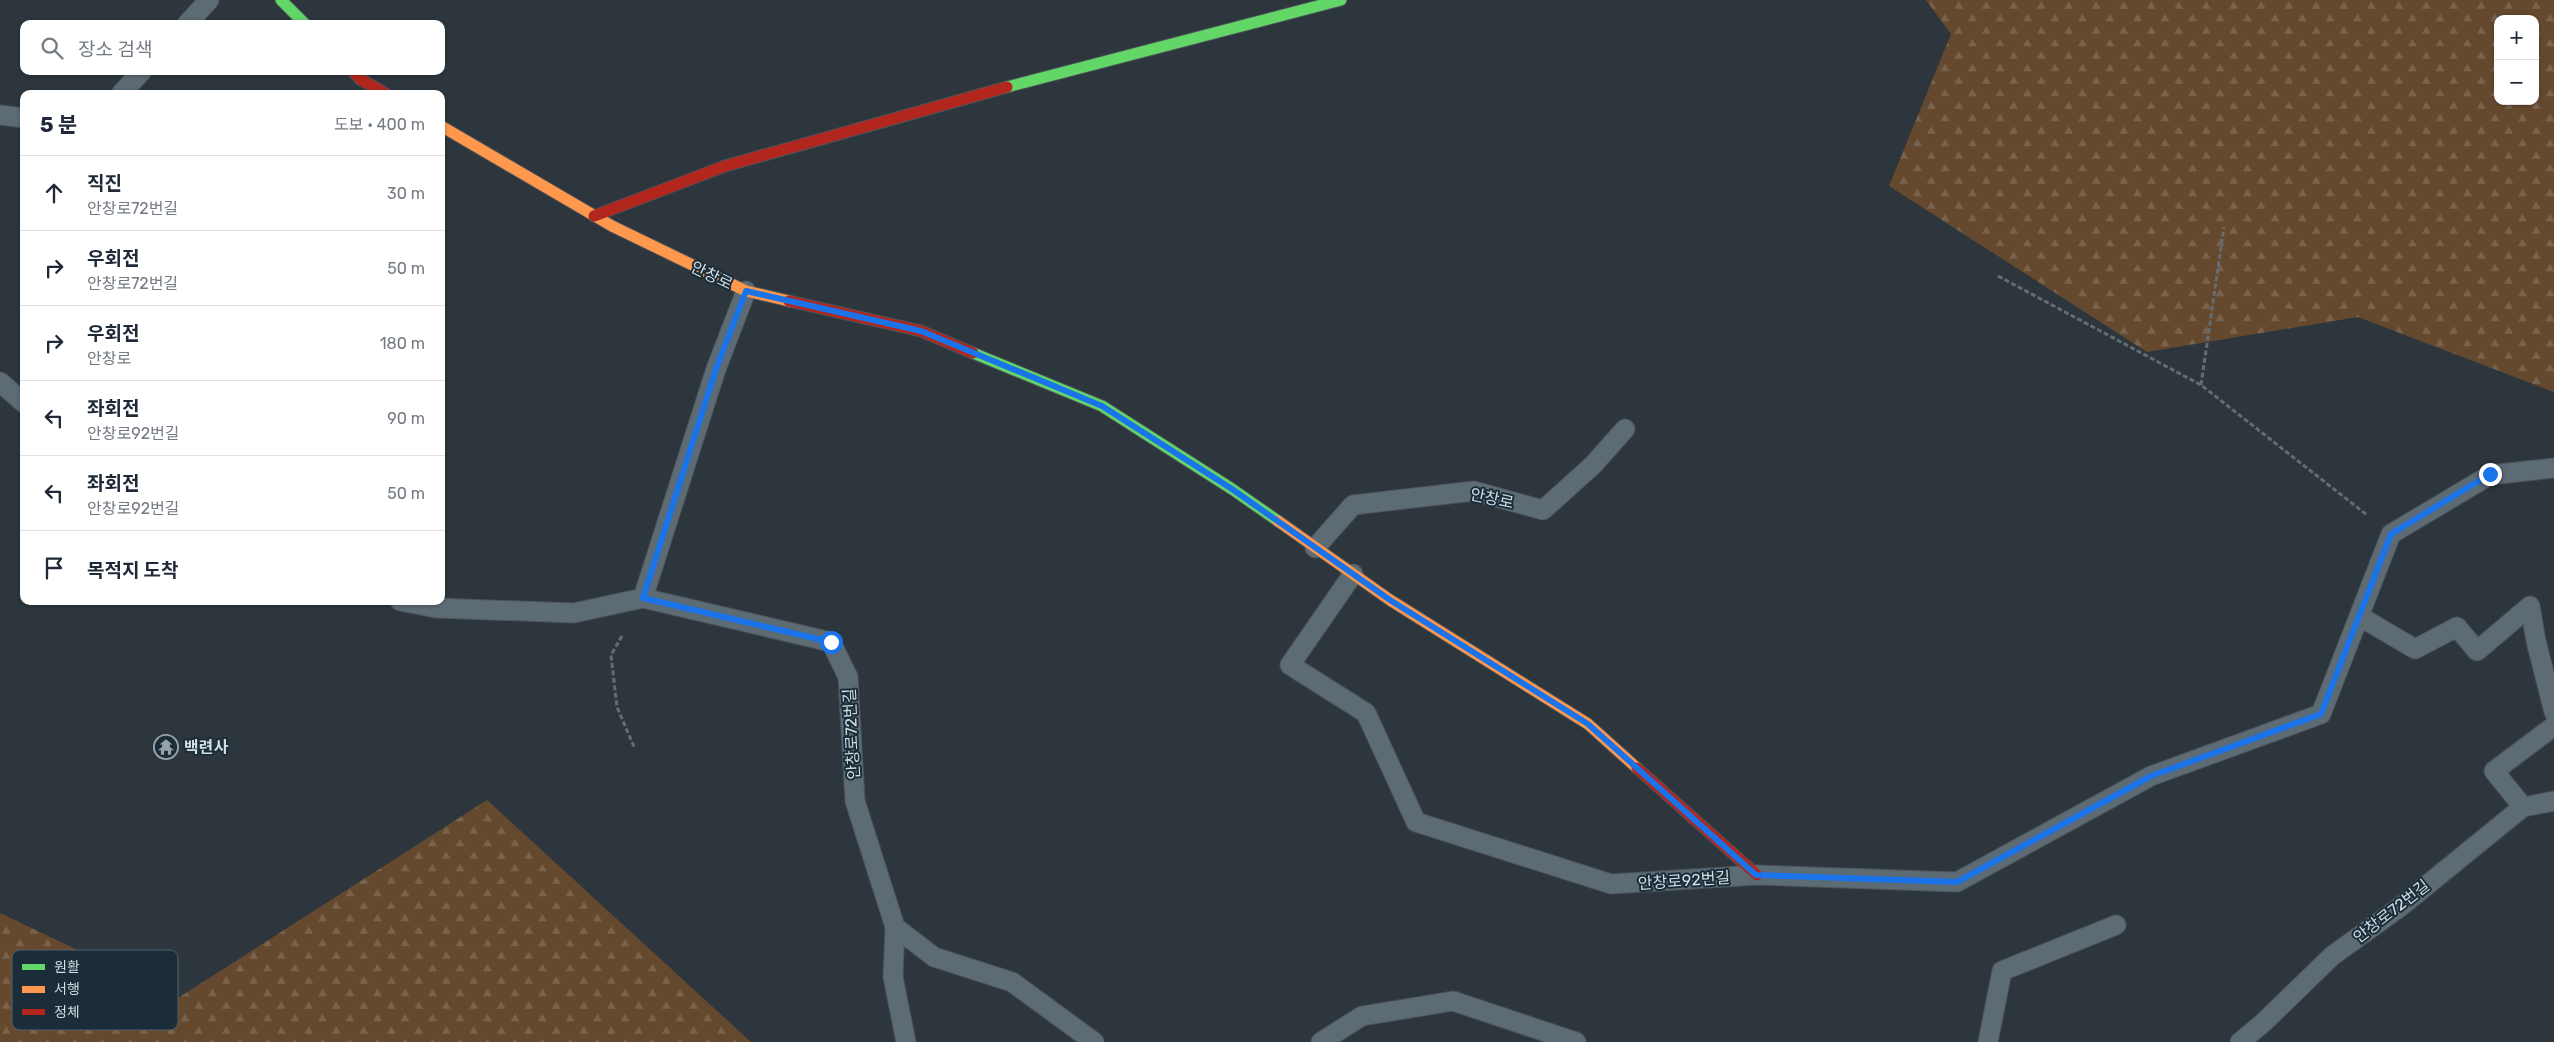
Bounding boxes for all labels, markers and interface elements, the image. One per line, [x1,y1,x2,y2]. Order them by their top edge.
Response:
map controls [2494,15,2539,105]
button: + [2494,15,2539,60]
search box [20,20,445,75]
icon: search [38,34,66,62]
text: 장소 검색 [78,38,153,61]
button: − [2494,60,2539,105]
text: 5 분 [40,112,77,137]
text: 도보 · 400 m [334,115,425,134]
text: 직진 [87,172,122,195]
icon: ahead [40,179,68,207]
text: 30 m [387,184,425,203]
text: 안창로72번길 [87,199,178,218]
text: 우회전 [87,247,139,270]
icon: right [40,254,68,282]
street label: 안창로 [688,257,736,294]
text: 50 m [387,259,425,278]
text: 안창로72번길 [87,274,178,293]
text: 우회전 [87,322,139,345]
icon: right [40,329,68,357]
text: 180 m [380,334,425,353]
text: 안창로 [87,349,131,368]
text: 좌회전 [87,397,139,420]
icon: left [40,404,68,432]
text: 90 m [387,409,425,428]
text: 안창로92번길 [87,424,179,443]
route end [2479,463,2502,486]
text: 좌회전 [87,472,139,495]
icon: left [40,479,68,507]
text: 50 m [387,484,425,503]
street label: 안창로 [1468,485,1516,512]
text: 안창로92번길 [87,499,179,518]
icon: arrive [40,554,68,582]
text: 목적지 도착 [87,559,178,582]
route start [820,631,843,654]
street label: 안창로72번길 [840,688,863,780]
temple icon: 백련사 [153,734,179,760]
place label: 백련사 [184,738,228,757]
street label: 안창로92번길 [1637,868,1731,893]
street label: 안창로72번길 [2350,876,2433,947]
legend [12,950,178,1030]
text: 원활 [54,959,80,976]
text: 서행 [54,981,80,998]
text: 정체 [54,1004,80,1021]

